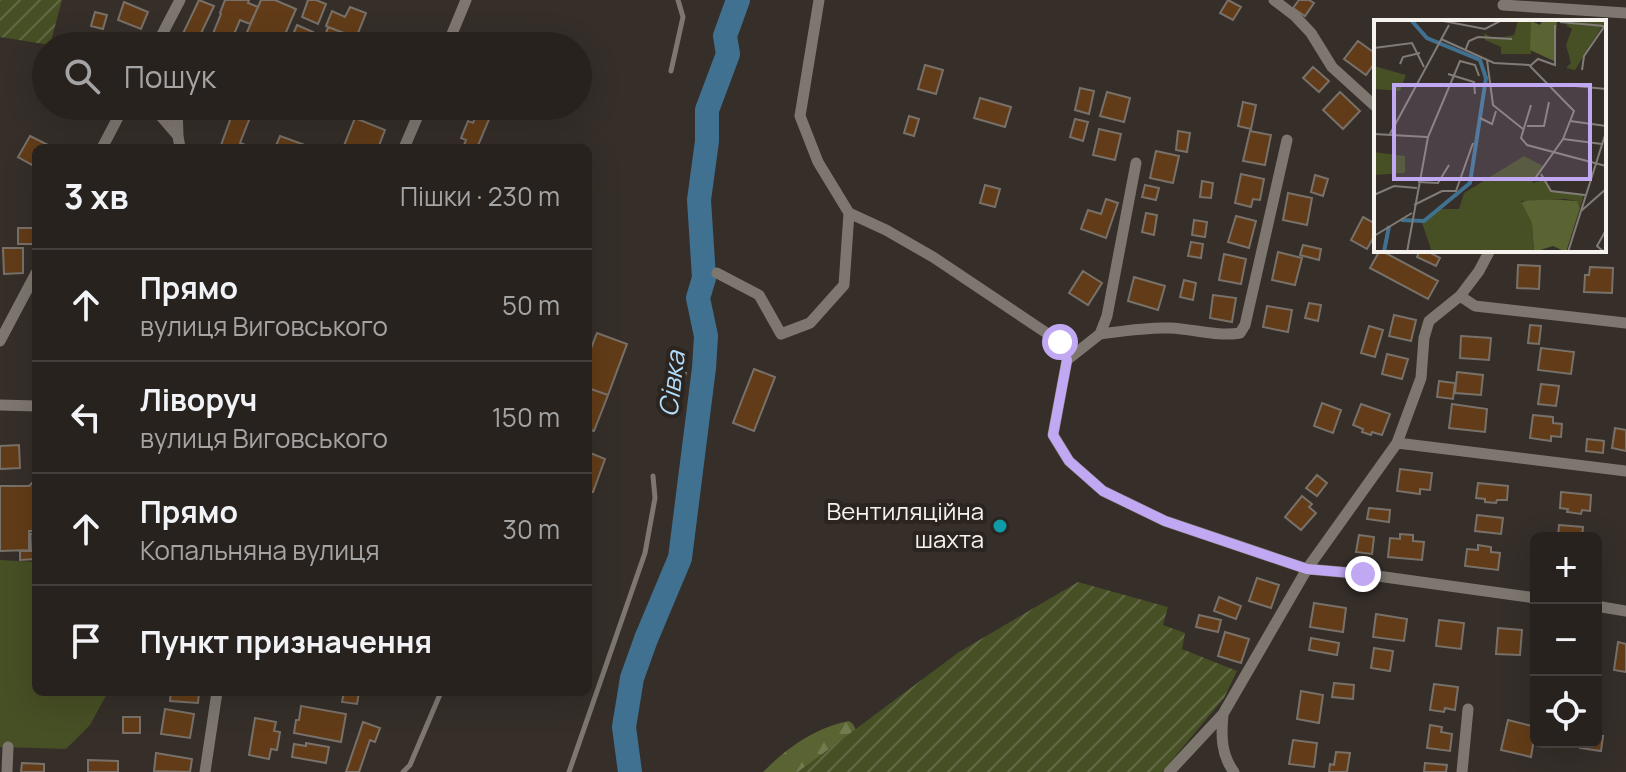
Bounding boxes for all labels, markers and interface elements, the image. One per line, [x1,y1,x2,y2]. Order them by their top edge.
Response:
inset map [1374,20,1606,252]
search box [32,32,592,120]
icon: search [60,54,104,98]
text: Пошук [124,56,216,97]
text: 3 хв [64,173,128,219]
text: Пішки · 230 m [400,178,560,214]
text: Прямо [140,267,238,308]
icon: ahead [64,283,108,327]
text: 50 m [502,287,560,323]
text: вулиця Виговського [140,308,388,344]
route start [1042,324,1078,360]
water label: Сівка [649,347,693,419]
text: Ліворуч [140,379,257,420]
icon: left [64,395,108,439]
text: 150 m [492,399,560,435]
text: вулиця Виговського [140,420,388,456]
text: Прямо [140,491,238,532]
place label: Вентиляційна шахта [827,494,984,555]
icon: ahead [64,507,108,551]
text: 30 m [503,511,560,547]
marker: Вентиляційна шахта [991,517,1009,535]
text: Копальняна вулиця [140,532,380,568]
map controls [1530,532,1602,748]
button: + [1530,532,1602,604]
route end [1345,556,1381,592]
button: − [1530,604,1602,676]
icon: arrive [64,619,108,663]
text: Пункт призначення [140,621,432,662]
button: locate [1530,676,1602,748]

